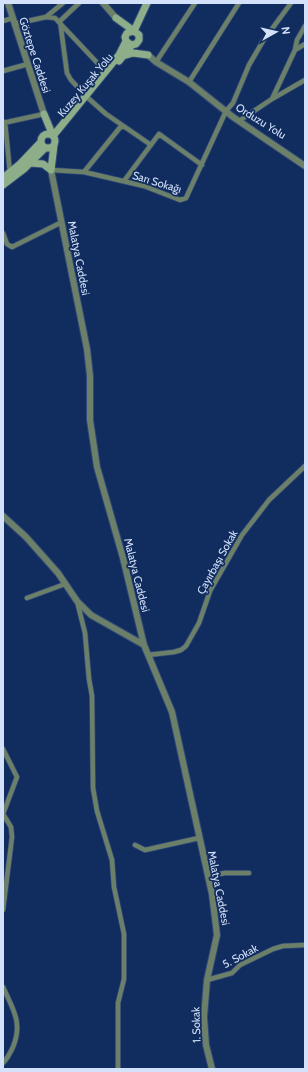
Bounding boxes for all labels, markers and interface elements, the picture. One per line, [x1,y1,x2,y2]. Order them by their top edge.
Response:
north arrow [256,12,296,52]
street label: Göztepe Caddesi [16,15,54,95]
text: N [278,26,293,35]
street label: Kuzey Kuşak Yolu [54,50,116,120]
street label: Orduzu Yolu [233,100,289,142]
street label: Sarı Sokağı [131,168,183,196]
street label: Malatya Caddesi [65,220,93,296]
street label: Çayırbaşı Sokak [194,527,240,597]
street label: Malatya Caddesi [121,537,153,613]
street label: Malatya Caddesi [205,850,233,926]
street label: 5. Sokak [220,941,260,971]
street label: 1. Sokak [188,1007,204,1043]

